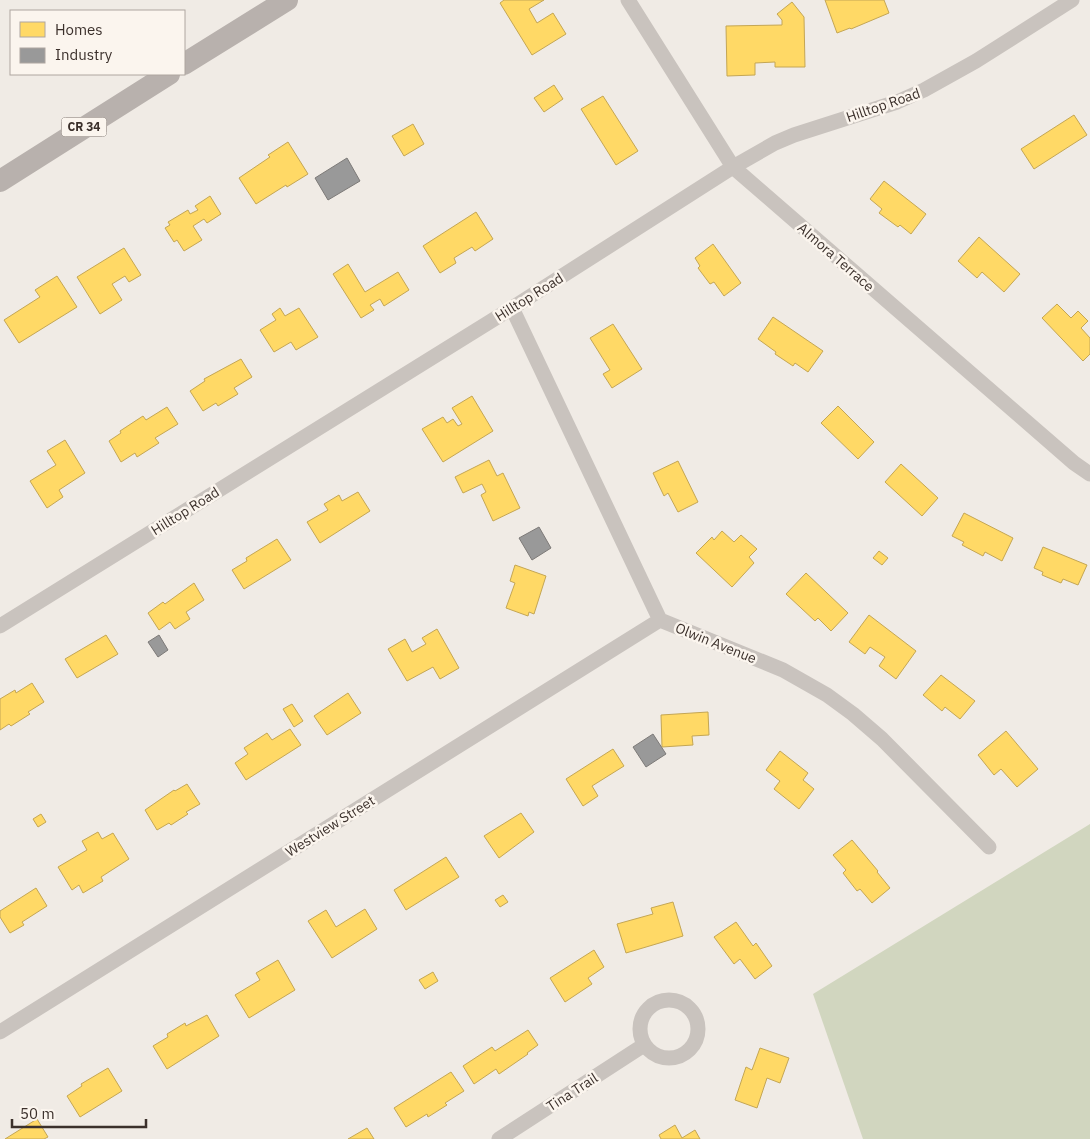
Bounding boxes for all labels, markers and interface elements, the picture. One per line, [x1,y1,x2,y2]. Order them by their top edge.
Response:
legend [10,10,185,75]
text: Homes [55,20,103,39]
text: Industry [55,45,113,64]
street label: Hilltop Road [844,84,922,126]
road number: CR 34 [62,118,106,136]
street label: Almora Terrace [794,219,878,295]
street label: Hilltop Road [492,269,566,325]
street label: Hilltop Road [148,483,222,539]
street label: Olwin Avenue [673,619,759,668]
street label: Westview Street [282,791,378,861]
street label: Tina Trail [543,1069,601,1115]
scale bar [12,1096,146,1128]
text: 50 m [20,1104,55,1123]

